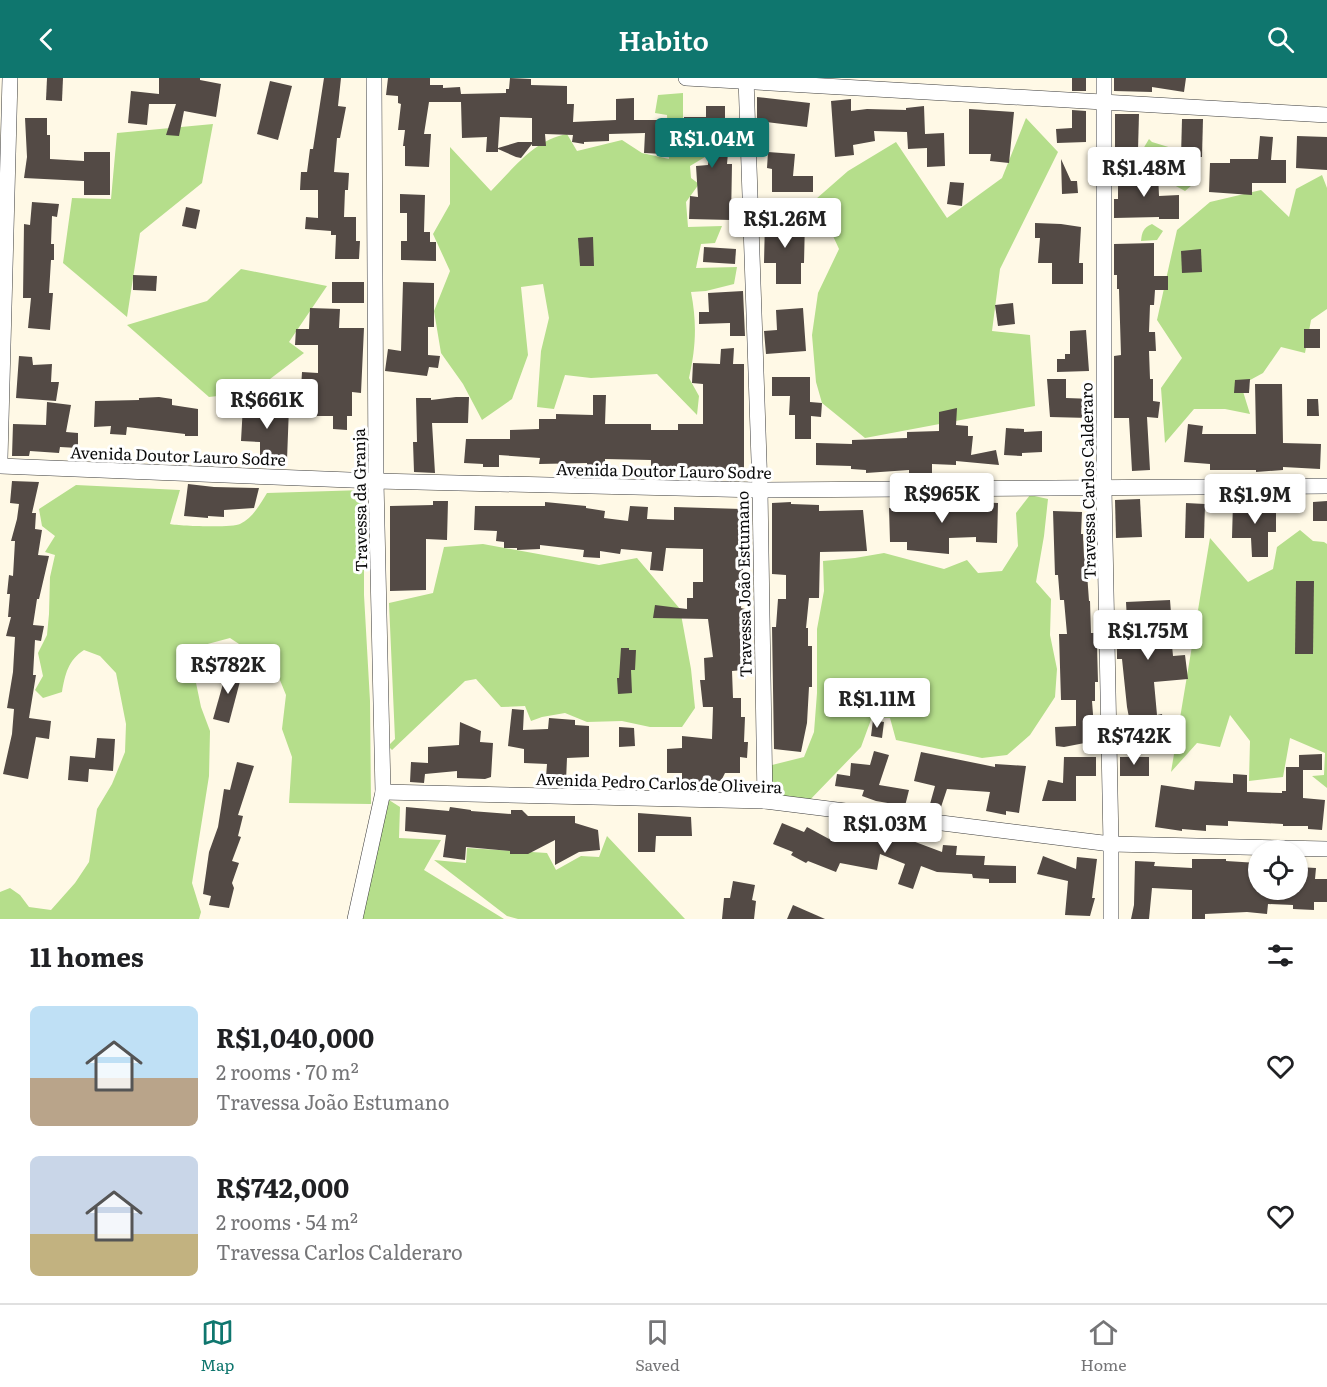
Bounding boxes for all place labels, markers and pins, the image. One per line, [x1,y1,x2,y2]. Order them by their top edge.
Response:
pin: R$1.04M [657,118,767,169]
pin: R$1.48M [1089,147,1199,198]
pin: R$1.26M [730,198,840,249]
pin: R$661K [218,379,316,430]
pin: R$965K [893,473,991,524]
pin: R$1.9M [1206,474,1304,525]
pin: R$1.75M [1093,610,1203,661]
pin: R$782K [179,644,277,695]
pin: R$1.11M [822,678,932,729]
pin: R$742K [1085,715,1183,766]
pin: R$1.03M [830,803,940,854]

